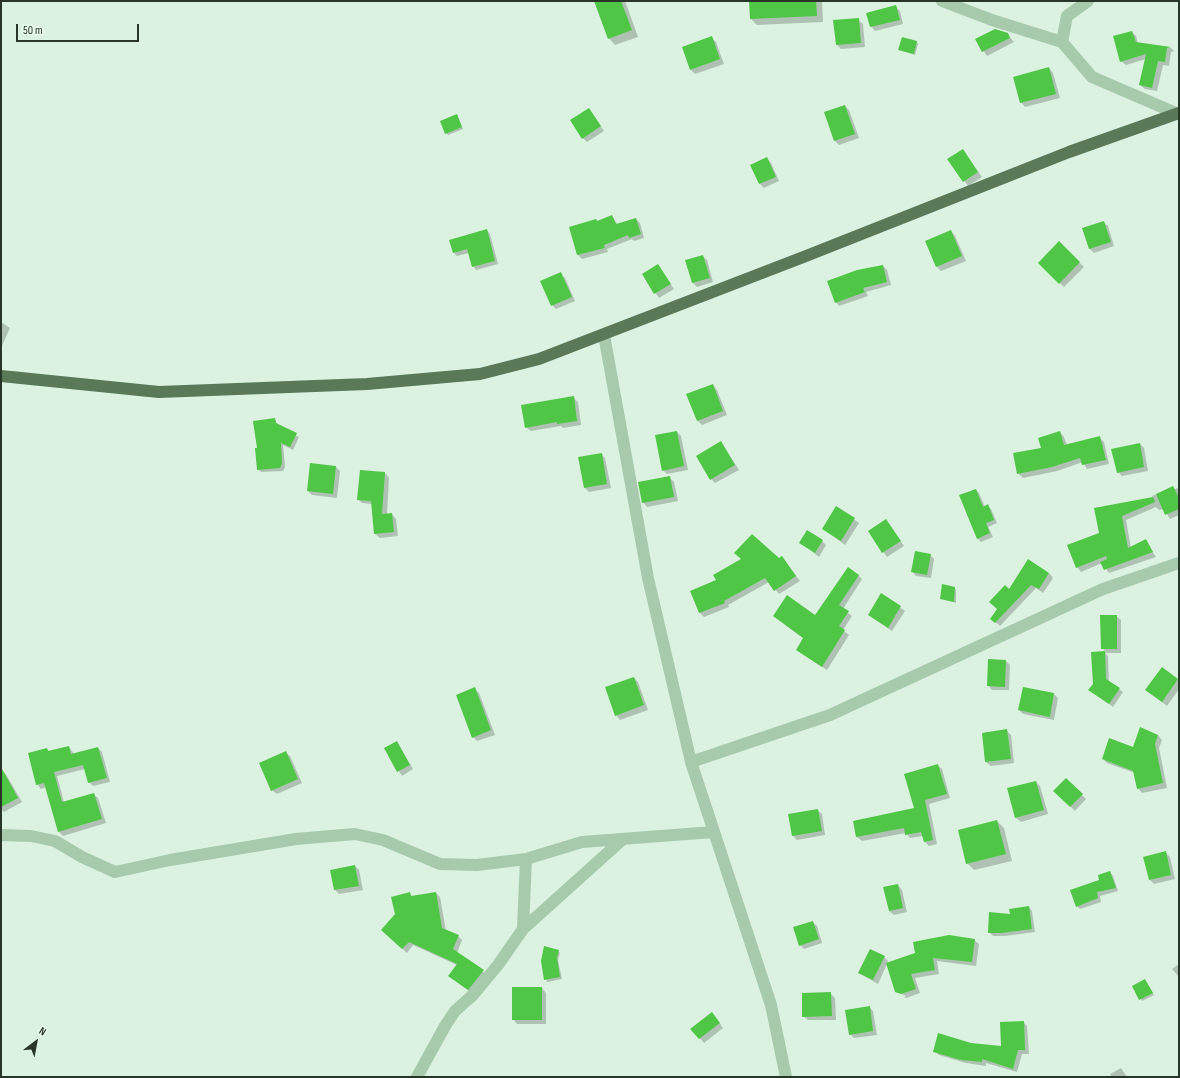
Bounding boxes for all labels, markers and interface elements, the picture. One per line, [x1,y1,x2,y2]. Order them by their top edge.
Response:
scale bar [18,16,141,42]
text: 50 m [23,23,43,38]
north arrow [16,1022,56,1062]
text: N [37,1024,49,1038]

